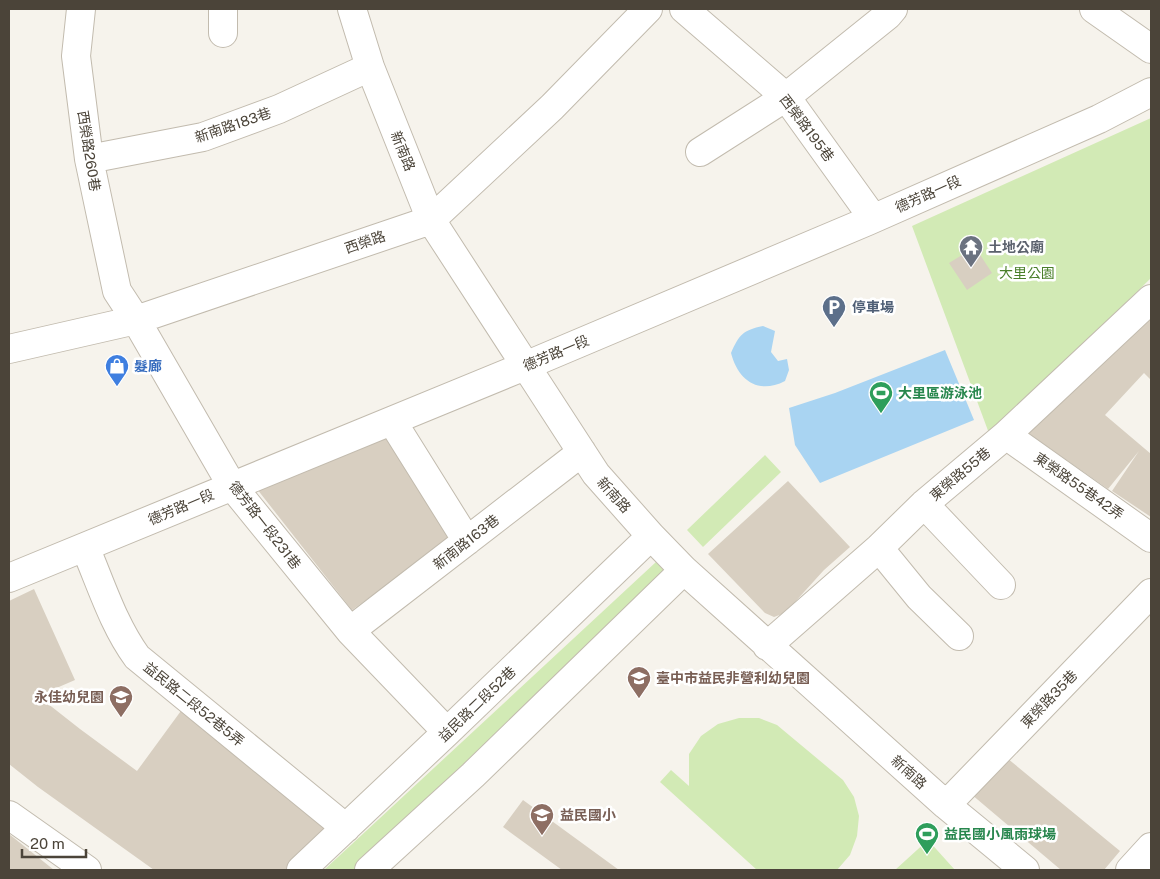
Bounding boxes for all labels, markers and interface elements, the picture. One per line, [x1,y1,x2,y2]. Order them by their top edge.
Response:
street label: 西榮路195巷 [777,91,837,165]
street label: 新南路183巷 [193,104,273,146]
street label: 西榮路260巷 [75,109,103,193]
street label: 新南路 [388,129,418,173]
street label: 德芳路一段 [893,172,963,216]
street label: 西榮路 [343,228,387,256]
temple icon: 土地公廟 [958,234,984,268]
place label: 土地公廟 [988,239,1044,255]
park label: 大里公園 [999,265,1055,281]
parking icon: 停車場 [821,294,847,328]
place label: 停車場 [852,299,894,315]
street label: 德芳路一段 [521,332,591,374]
shop icon: 髮廊 [104,353,130,387]
place label: 髮廊 [134,358,162,374]
sports icon: 大里區游泳池 [868,380,894,414]
place label: 大里區游泳池 [898,385,982,401]
street label: 東榮路55巷 [927,444,993,504]
street label: 東榮路55巷42弄 [1031,449,1127,523]
street label: 新南路 [594,474,634,516]
street label: 德芳路一段231巷 [226,478,304,572]
street label: 德芳路一段 [146,486,216,528]
street label: 新南路163巷 [430,511,502,573]
street label: 益民路二段52巷5弄 [141,659,247,749]
street label: 益民路二段52巷 [435,663,519,745]
school or university icon: 臺中市益民非營利幼兒園 [626,665,652,699]
street label: 東榮路35巷 [1018,667,1080,731]
place label: 臺中市益民非營利幼兒園 [656,670,810,686]
school or university icon: 永佳幼兒園 [108,684,134,718]
place label: 永佳幼兒園 [34,689,104,705]
street label: 新南路 [888,752,930,792]
school or university icon: 益民國小 [529,802,555,836]
place label: 益民國小 [560,807,616,823]
sports icon: 益民國小風雨球場 [914,821,940,855]
scale bar [22,826,86,858]
place label: 益民國小風雨球場 [944,826,1056,842]
text: 20 m [30,835,65,852]

